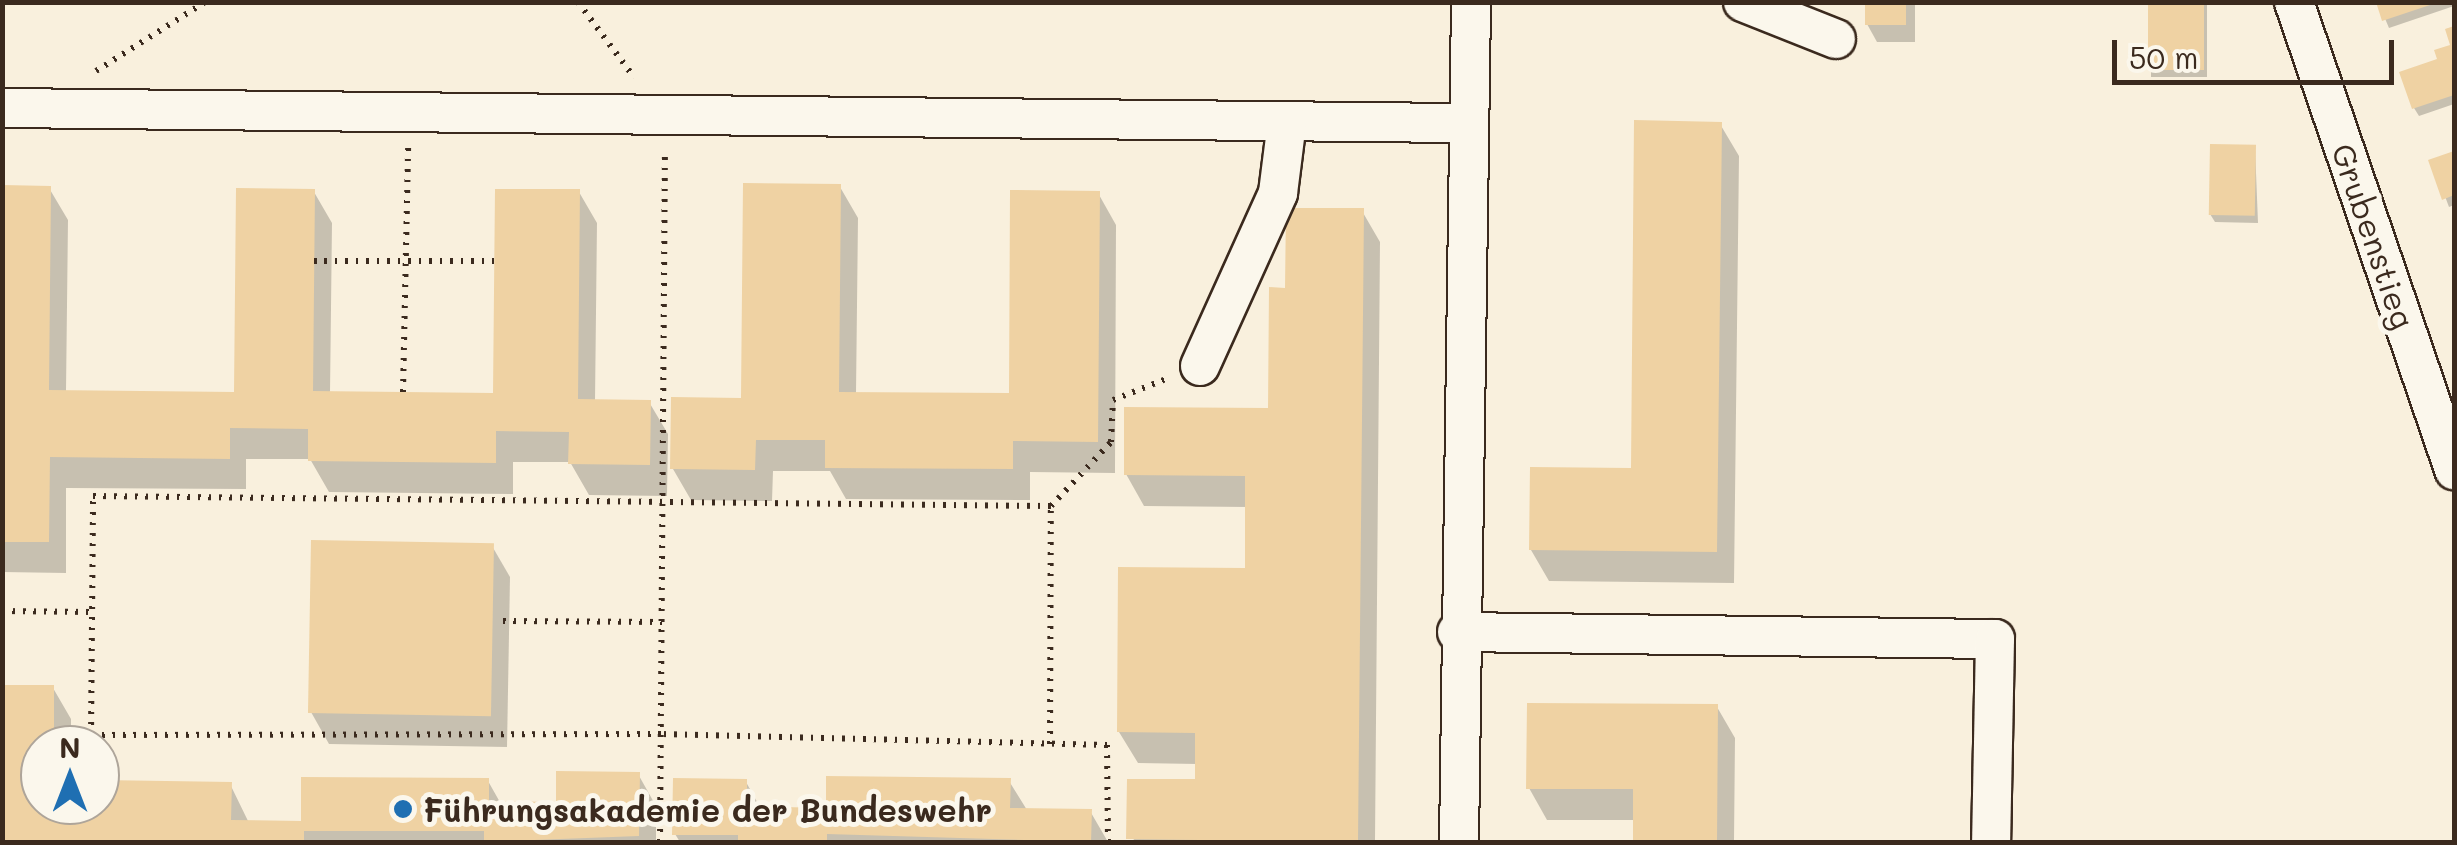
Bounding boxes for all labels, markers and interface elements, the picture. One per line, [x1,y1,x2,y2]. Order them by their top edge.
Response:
scale bar [2117,20,2400,82]
text: 50 m [2129,37,2199,77]
street label: Grubenstieg [2324,139,2424,333]
north arrow [20,725,120,825]
text: N [59,729,81,765]
place label: Führungsakademie der Bundeswehr [423,790,992,828]
marker: Führungsakademie der Bundeswehr [392,798,414,820]

